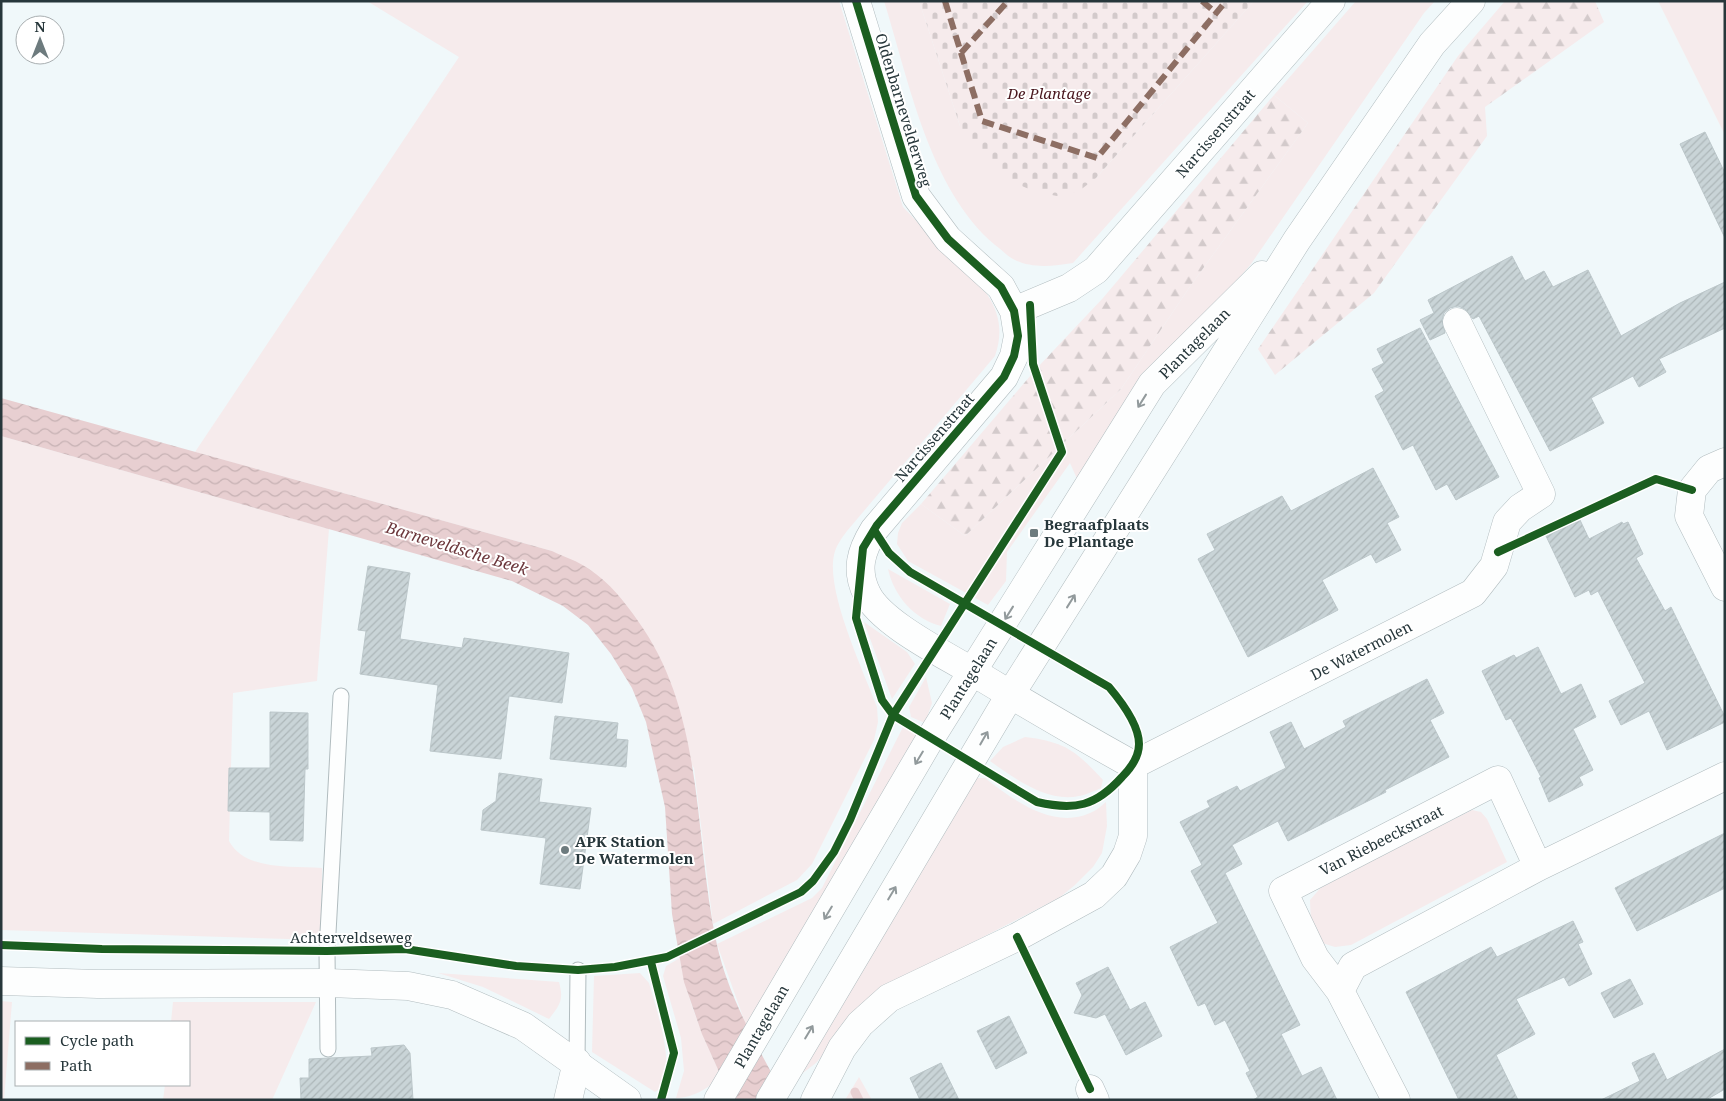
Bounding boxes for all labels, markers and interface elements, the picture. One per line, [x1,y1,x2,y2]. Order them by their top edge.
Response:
north arrow [15,15,65,65]
text: N [34,17,46,36]
street label: Oldenbarnevelderweg [871,31,937,189]
park label: De Plantage [1006,83,1091,103]
street label: Narcissenstraat [1171,84,1259,182]
street label: Plantagelaan [1154,303,1234,383]
street label: Narcissenstraat [890,388,978,486]
one-way arrow [1136,394,1146,408]
place label: Begraafplaats De Plantage [1044,514,1149,551]
water label: Barneveldsche Beek [382,516,532,580]
marker: Begraafplaats De Plantage [1028,527,1040,539]
one-way arrow [1066,594,1076,608]
one-way arrow [1004,606,1014,620]
street label: De Watermolen [1307,616,1415,684]
street label: Plantagelaan [935,633,1001,723]
one-way arrow [980,732,990,746]
one-way arrow [914,750,924,765]
street label: Van Riebeeckstraat [1316,800,1446,880]
place label: APK Station De Watermolen [575,831,693,868]
marker: APK Station De Watermolen [559,844,571,856]
one-way arrow [888,886,898,900]
one-way arrow [822,905,832,919]
street label: Achterveldseweg [290,927,412,947]
street label: Plantagelaan [729,981,793,1071]
legend [15,1021,190,1086]
one-way arrow [804,1026,814,1040]
text: Cycle path [60,1030,135,1050]
text: Path [60,1055,93,1075]

